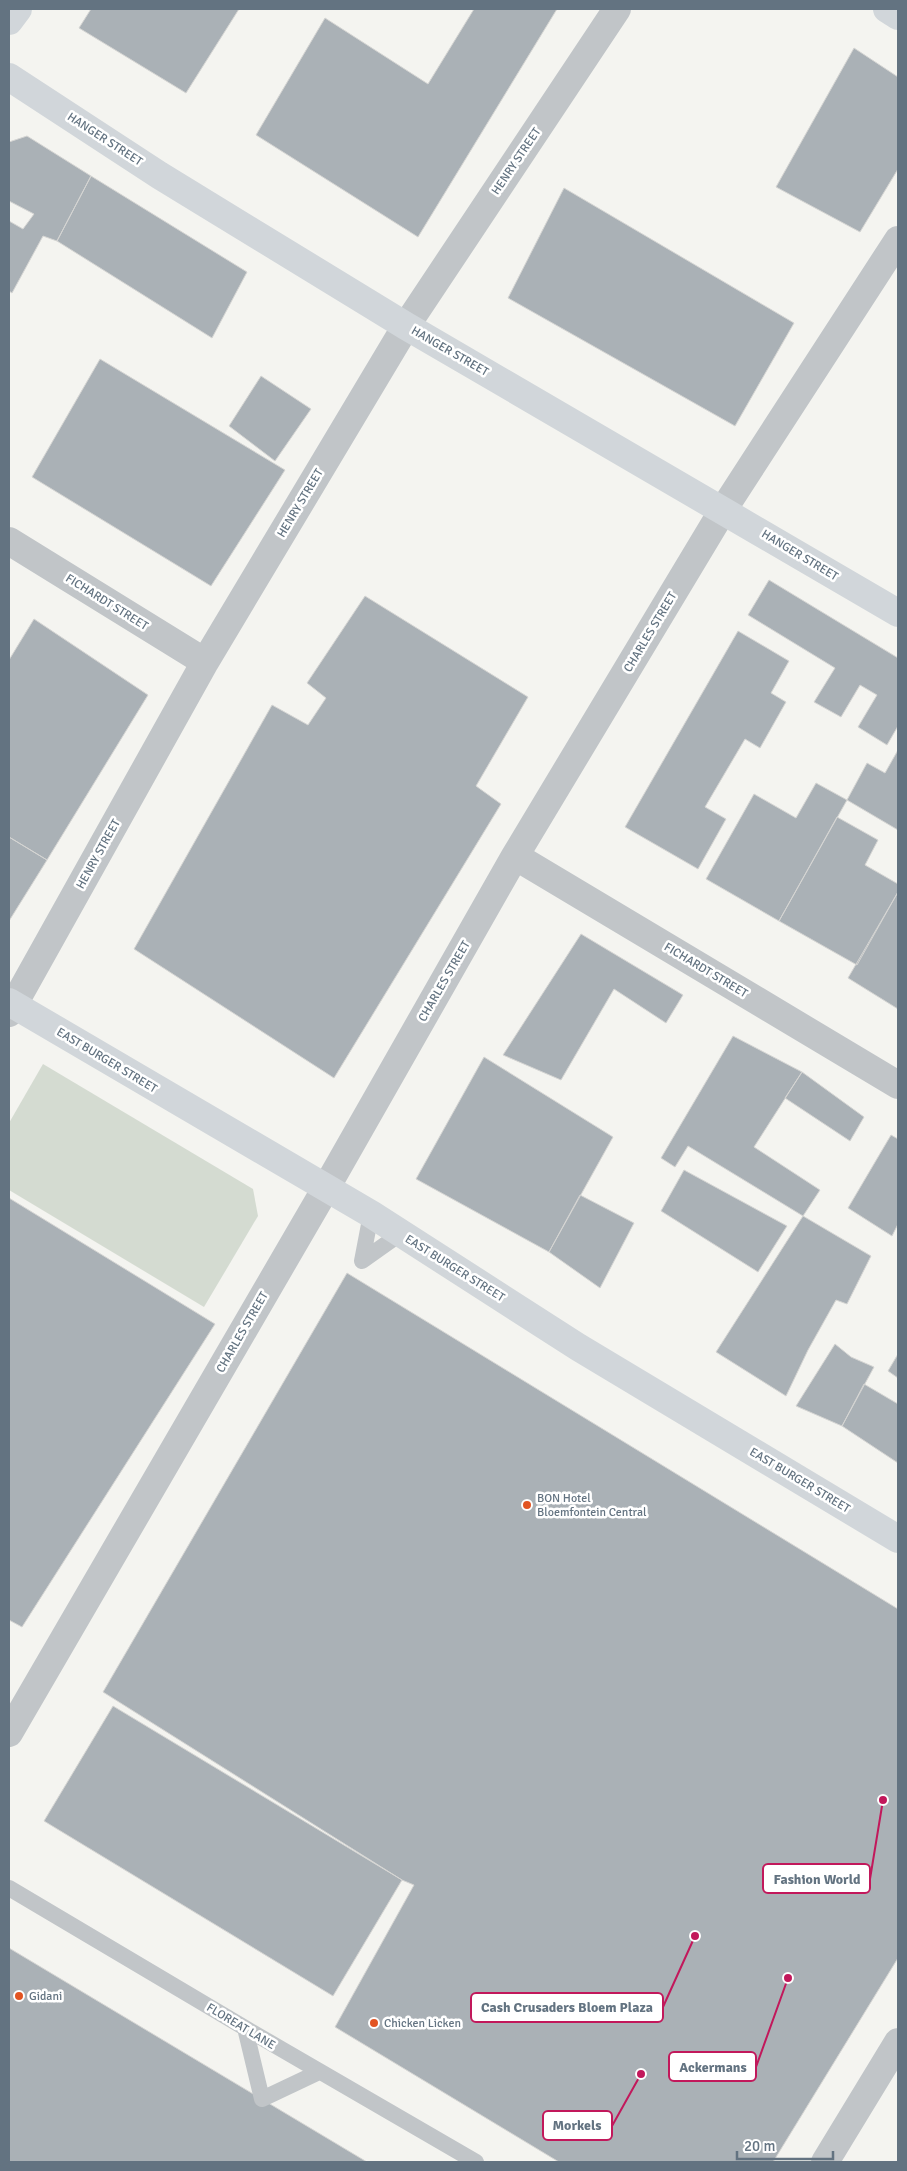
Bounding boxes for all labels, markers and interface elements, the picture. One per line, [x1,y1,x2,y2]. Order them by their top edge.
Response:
street label: HANGER STREET [64,109,145,169]
street label: HENRY STREET [489,125,544,198]
street label: HANGER STREET [408,323,491,380]
street label: HENRY STREET [274,466,327,540]
street label: HANGER STREET [759,527,841,584]
street label: FICHARDT STREET [63,571,151,634]
street label: CHARLES STREET [621,589,680,675]
street label: HENRY STREET [73,817,124,892]
street label: CHARLES STREET [415,938,474,1024]
street label: FICHARDT STREET [661,940,750,1001]
street label: EAST BURGER STREET [54,1024,160,1096]
street label: EAST BURGER STREET [402,1232,507,1305]
street label: CHARLES STREET [213,1289,272,1375]
street label: EAST BURGER STREET [747,1444,853,1516]
place label: BON Hotel Bloemfontein Central [537,1491,647,1520]
marker: BON Hotel Bloemfontein Central [521,1499,533,1511]
callout: Fashion World [763,1864,870,1893]
text: Fashion World [774,1871,861,1888]
place label: Gidani [29,1989,62,2004]
marker: Gidani [13,1990,25,2002]
callout: Cash Crusaders Bloem Plaza [471,1993,663,2022]
text: Cash Crusaders Bloem Plaza [481,1999,653,2016]
street label: FLOREAT LANE [204,2000,278,2053]
place label: Chicken Licken [384,2016,461,2031]
marker: Chicken Licken [368,2017,380,2029]
callout: Ackermans [669,2052,756,2081]
text: Ackermans [679,2059,747,2076]
callout: Morkels [543,2111,612,2140]
text: Morkels [552,2117,602,2134]
scale bar [737,2128,833,2160]
text: 20 m [744,2137,775,2155]

